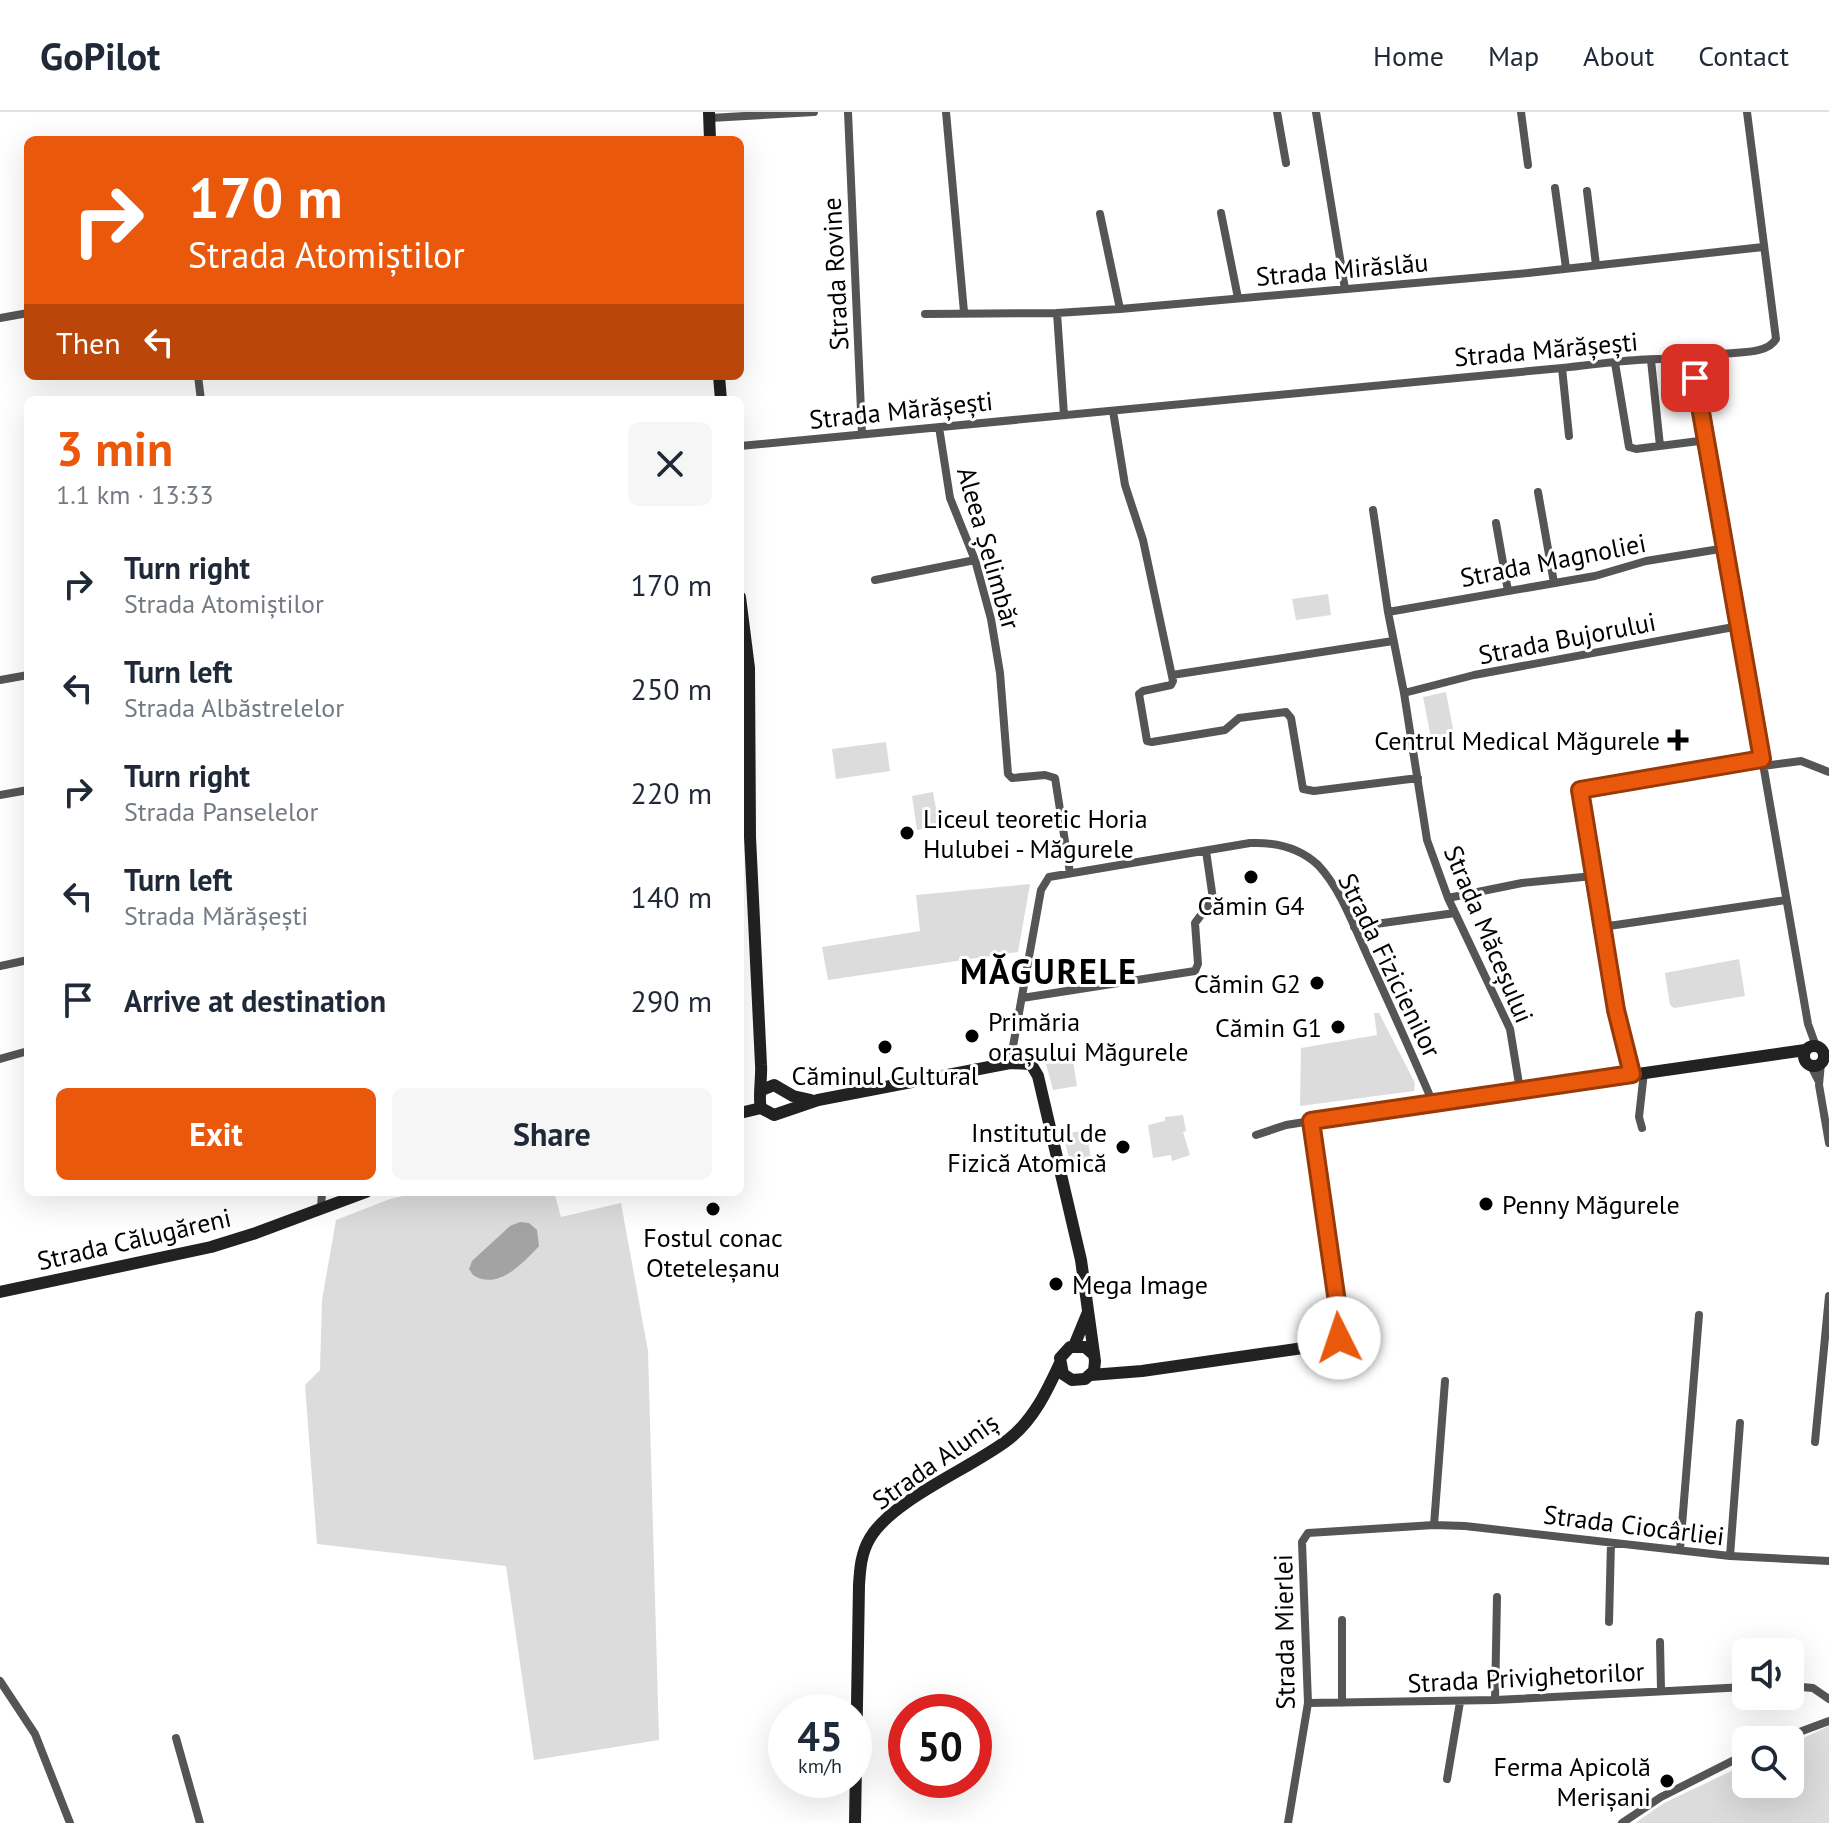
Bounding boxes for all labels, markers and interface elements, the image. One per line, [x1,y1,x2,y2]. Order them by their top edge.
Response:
text: GoPilot [40,31,160,80]
text: Home [1373,37,1444,74]
text: Map [1488,37,1539,74]
text: About [1583,37,1654,74]
text: Contact [1698,37,1789,74]
text: 170 m [188,161,343,233]
icon: right [56,168,160,272]
street label: Strada Rovine [815,197,855,351]
text: Strada Atomiștilor [188,231,465,278]
street label: Strada Mirăslău [1254,245,1430,293]
icon: left [137,320,181,364]
text: Then [56,323,121,362]
street label: Strada Mărășești [1453,325,1639,373]
pin [1661,344,1729,412]
icon: arrive [1673,356,1717,400]
street label: Strada Mărășești [808,384,994,436]
text: 3 min [56,417,173,479]
button: close [628,422,712,506]
street label: Aleea Șelimbăr [950,463,1028,633]
text: 1.1 km · 13:33 [56,478,214,511]
street label: Strada Magnoliei [1457,526,1649,594]
text: Turn right [124,548,250,587]
icon: right [56,562,100,606]
text: 170 m [631,565,712,604]
text: Strada Atomiștilor [124,587,324,620]
street label: Strada Bujorului [1476,605,1658,671]
text: Turn left [124,652,232,691]
icon: left [56,666,100,710]
text: 250 m [631,669,712,708]
text: Strada Albăstrelelor [124,691,344,724]
place label: Centrul Medical Măgurele [1374,724,1660,757]
marker: Centrul Medical Măgurele [1667,729,1689,751]
text: Turn right [124,756,250,795]
icon: right [56,770,100,814]
text: 220 m [631,773,712,812]
text: Strada Panselelor [124,795,318,828]
place label: Liceul teoretic Horia Hulubei - Măgurele [923,802,1148,865]
marker: Liceul teoretic Horia Hulubei - Măgurele [898,824,916,842]
street label: Strada Măceșului [1437,840,1541,1028]
text: Turn left [124,860,232,899]
marker: Cămin G4 [1242,868,1260,886]
street label: Strada Fizicienilor [1331,868,1449,1063]
icon: left [56,874,100,918]
text: 140 m [631,877,712,916]
place label: Cămin G4 [1197,889,1305,922]
text: Strada Mărășești [124,899,308,932]
district label: MĂGURELE [960,949,1138,993]
place label: Cămin G2 [1194,967,1301,1000]
marker: Cămin G2 [1308,974,1326,992]
icon: arrive [56,978,100,1022]
text: Arrive at destination [124,981,386,1020]
text: 290 m [631,981,712,1020]
place label: Primăria orașului Măgurele [988,1005,1188,1068]
place label: Cămin G1 [1215,1011,1322,1044]
marker: Cămin G1 [1329,1018,1347,1036]
marker: Primăria orașului Măgurele [963,1027,981,1045]
marker: Căminul Cultural [876,1038,894,1056]
place label: Căminul Cultural [792,1059,979,1092]
button: Exit [56,1088,376,1180]
button: Share [392,1088,712,1180]
place label: Institutul de Fizică Atomică [947,1116,1107,1179]
marker: Institutul de Fizică Atomică [1114,1138,1132,1156]
place label: Penny Măgurele [1502,1188,1680,1221]
marker: Penny Măgurele [1477,1195,1495,1213]
marker: Fostul conac Oteteleșanu [704,1200,722,1218]
street label: Strada Călugăreni [34,1201,234,1277]
place label: Fostul conac Oteteleșanu [643,1221,783,1284]
place label: Mega Image [1072,1268,1208,1301]
marker: Mega Image [1047,1275,1065,1293]
position arrow [1297,1296,1381,1380]
street label: Strada Aluniș [866,1406,1004,1516]
street label: Strada Ciocârliei [1542,1498,1726,1552]
street label: Strada Mierlei [1266,1554,1302,1710]
map controls [1732,1638,1804,1798]
button: sound [1732,1638,1804,1710]
street label: Strada Privighetorilor [1407,1654,1645,1700]
speed limit sign: 50 [888,1694,992,1798]
text: 45 [797,1710,843,1762]
button: search [1732,1726,1804,1798]
place label: Ferma Apicolă Merișani [1494,1750,1651,1813]
text: km/h [798,1753,842,1779]
marker: Ferma Apicolă Merișani [1658,1772,1676,1790]

